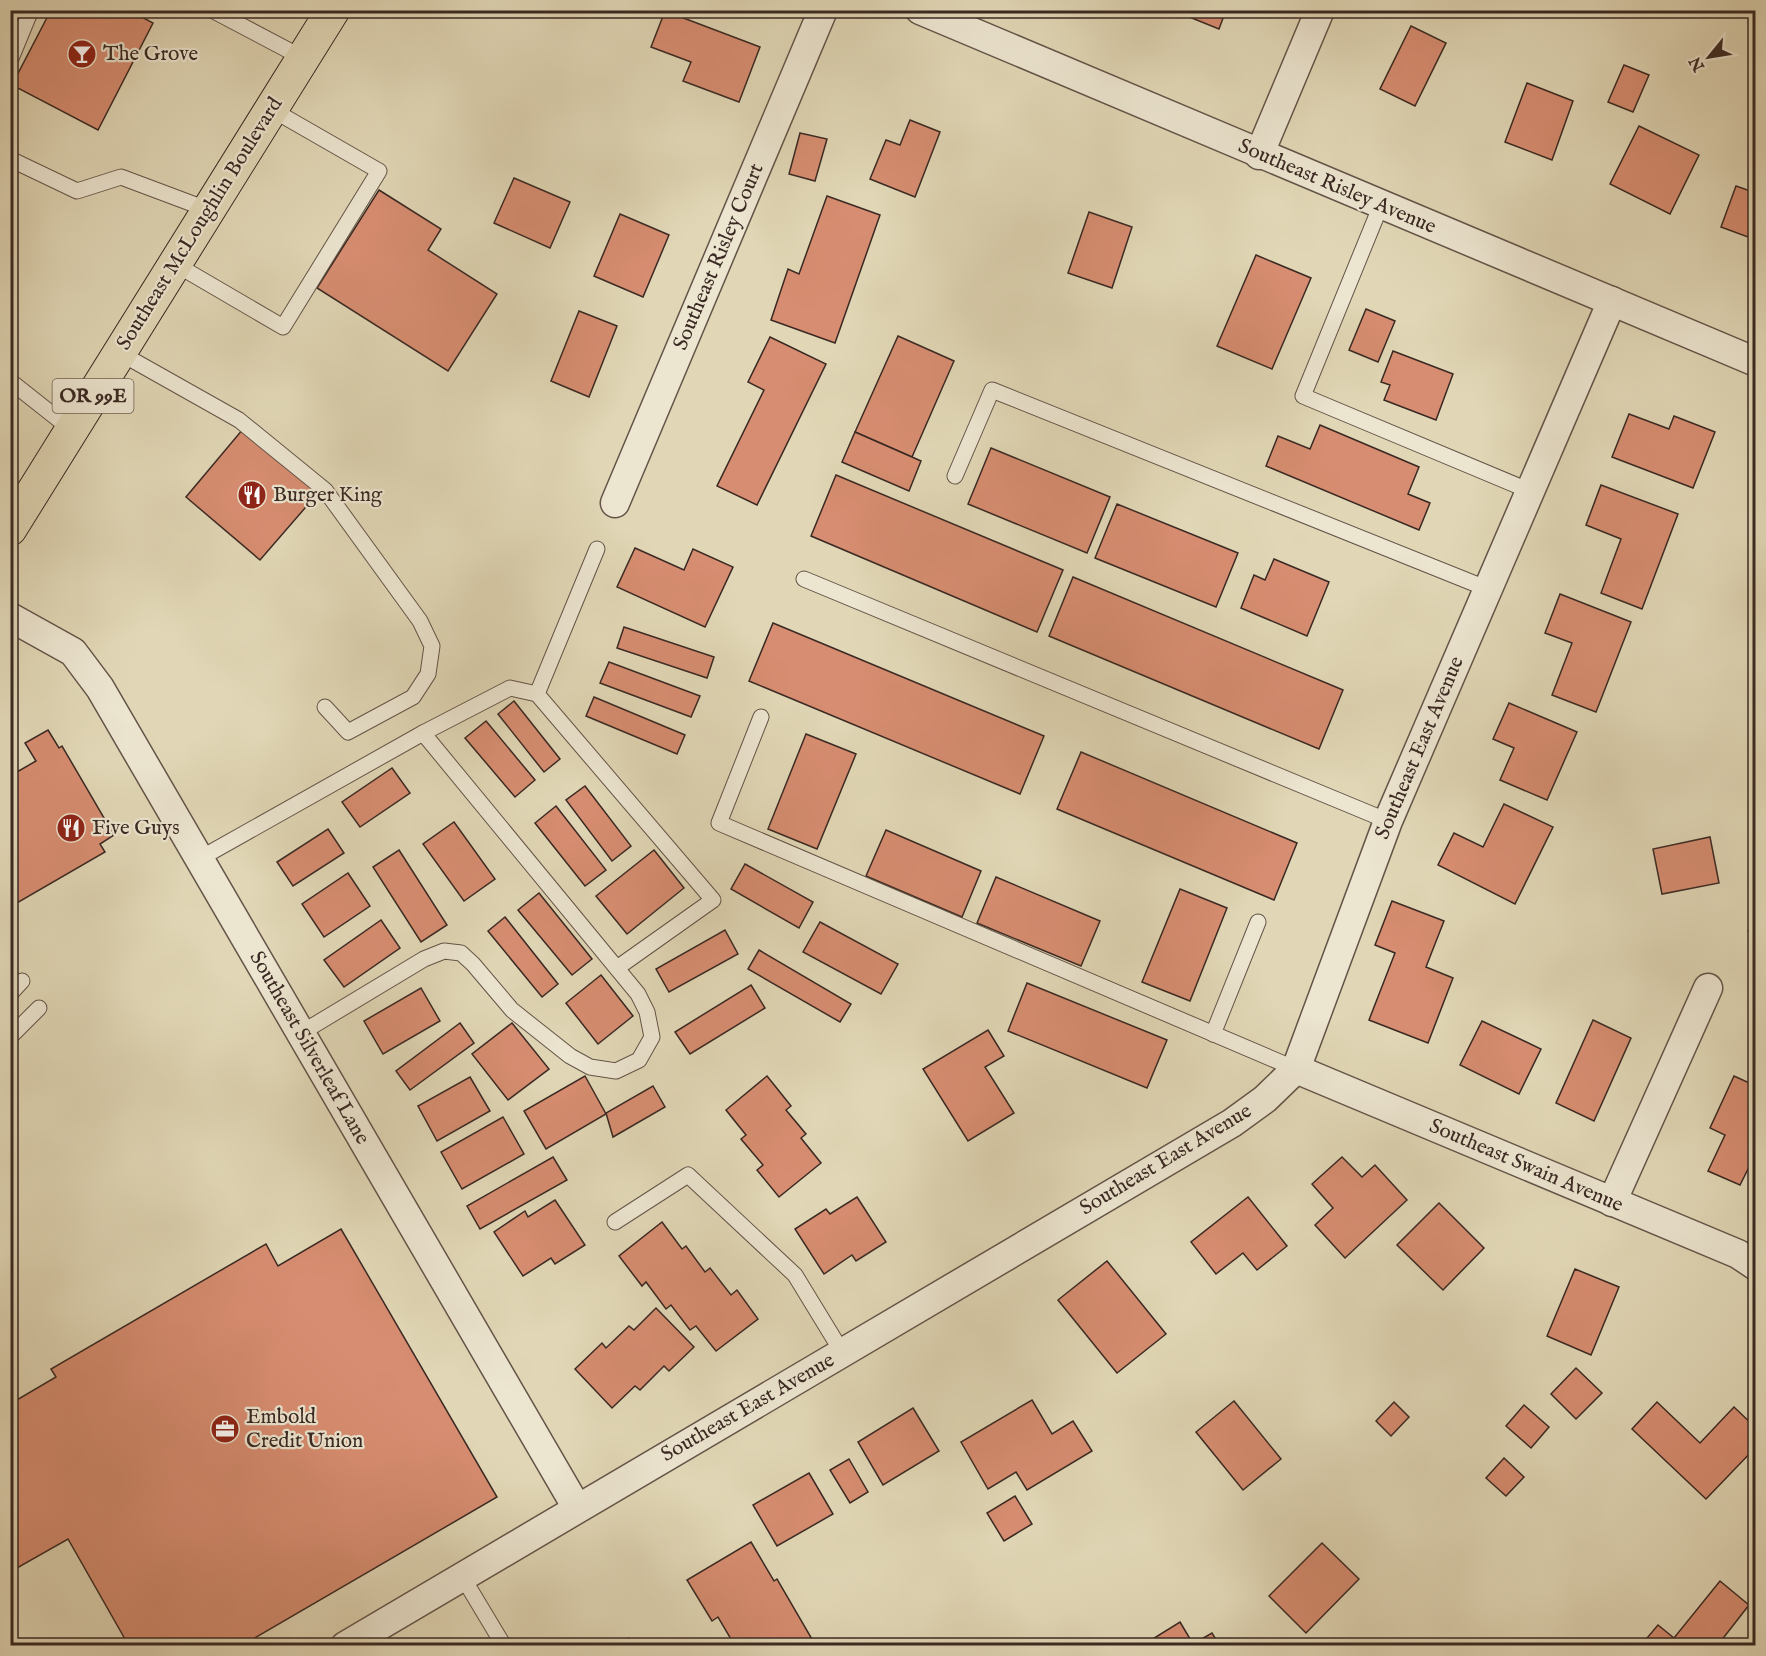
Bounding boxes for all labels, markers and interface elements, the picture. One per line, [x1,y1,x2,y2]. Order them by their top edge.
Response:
north arrow [1679,27,1739,87]
bar icon: The Grove [66,38,98,70]
place label: The Grove [103,41,198,68]
text: N [1686,52,1710,75]
street label: Southeast McLoughlin Boulevard [111,92,290,356]
street label: Southeast Risley Avenue [1234,133,1440,241]
street label: Southeast Risley Court [667,160,771,354]
road number: OR 99E [52,379,134,413]
restaurant icon: Burger King [236,479,268,511]
place label: Burger King [273,482,383,509]
street label: Southeast East Avenue [1369,652,1471,844]
restaurant icon: Five Guys [55,812,87,844]
place label: Five Guys [92,815,180,842]
street label: Southeast Silverleaf Lane [243,946,376,1150]
street label: Southeast East Avenue [1075,1098,1257,1222]
street label: Southeast Swain Avenue [1425,1113,1627,1219]
street label: Southeast East Avenue [656,1347,840,1469]
place label: Embold Credit Union [246,1404,363,1455]
office icon: Embold Credit Union [209,1413,241,1445]

